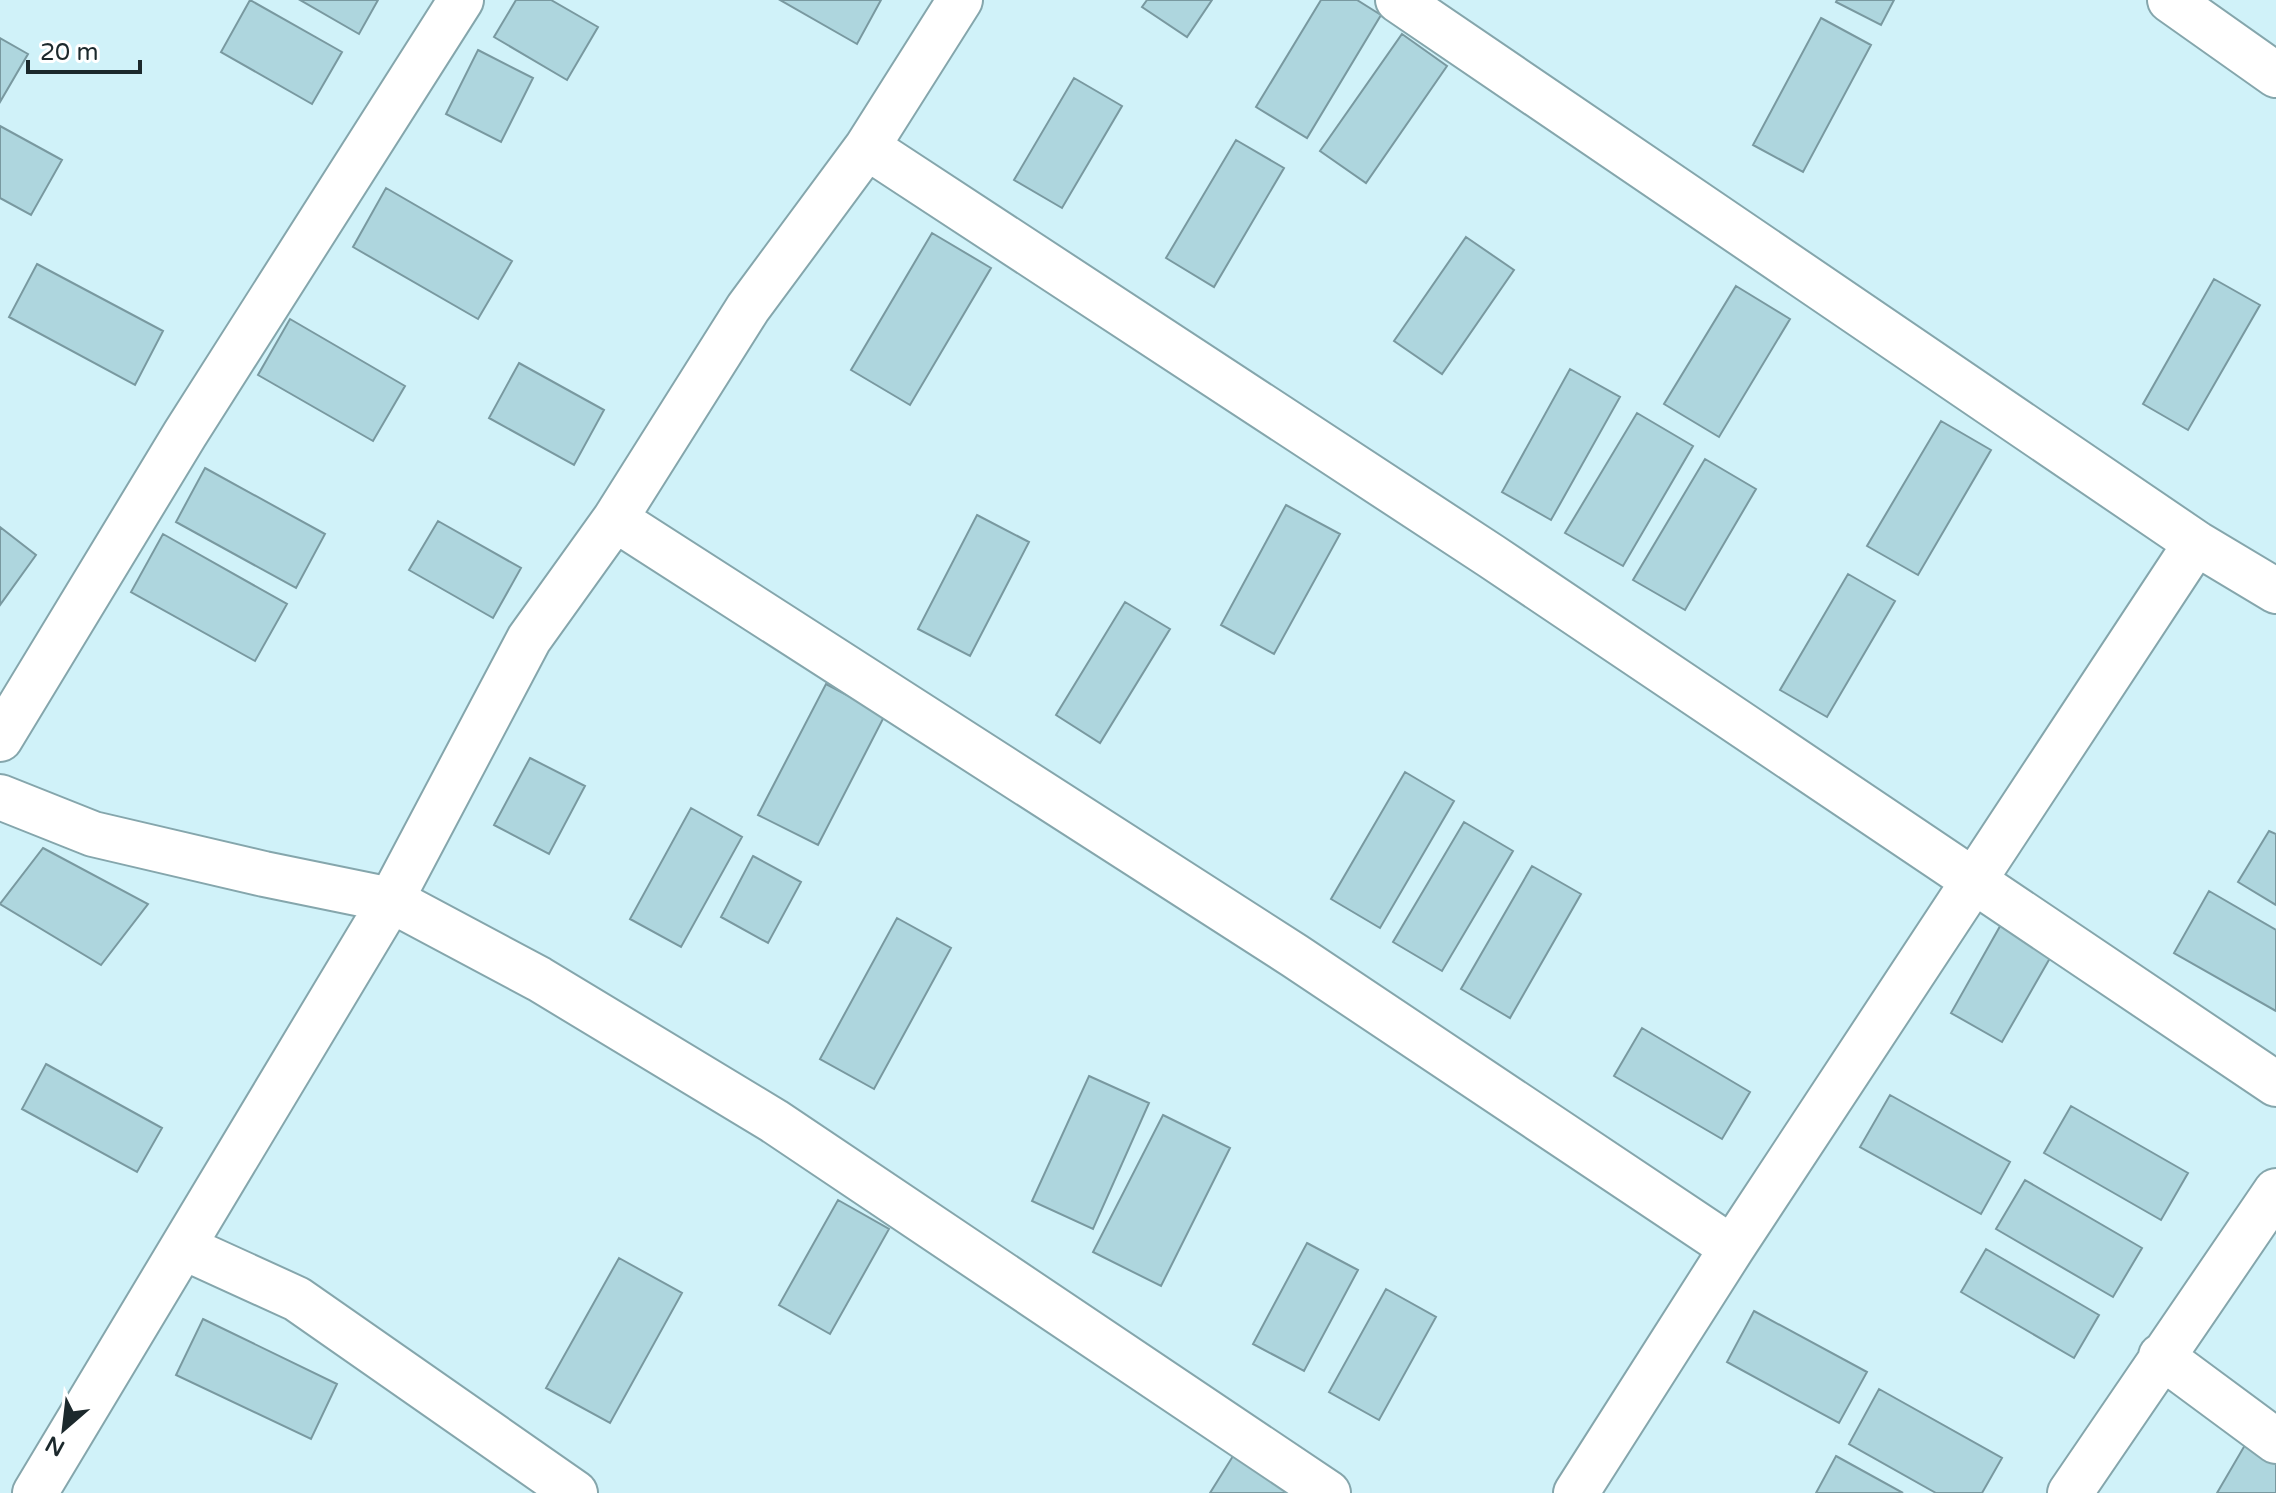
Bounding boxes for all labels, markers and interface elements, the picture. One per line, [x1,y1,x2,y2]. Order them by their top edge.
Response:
scale bar [28,24,140,74]
text: 20 m [40,38,98,67]
north arrow [24,1389,104,1469]
text: N [41,1430,69,1461]

